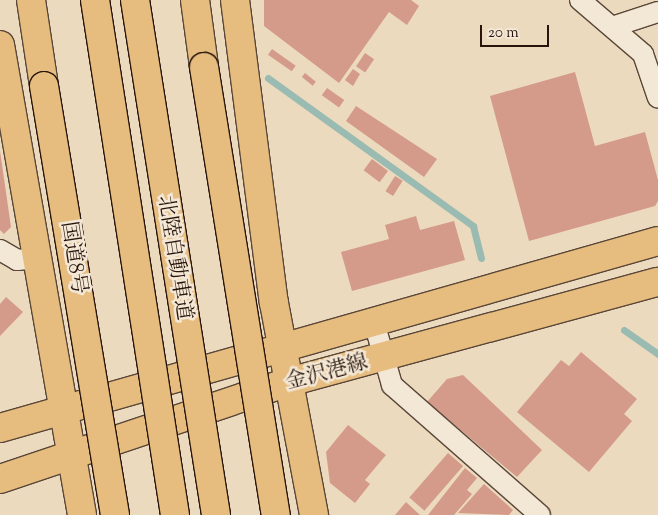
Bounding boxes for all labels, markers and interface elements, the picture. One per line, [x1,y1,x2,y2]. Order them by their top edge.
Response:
scale bar [483,15,552,47]
text: 20 m [488,23,519,44]
street label: 北陸自動車道 [152,194,196,322]
street label: 国道8号 [55,220,91,296]
street label: 金沢港線 [283,350,371,396]

